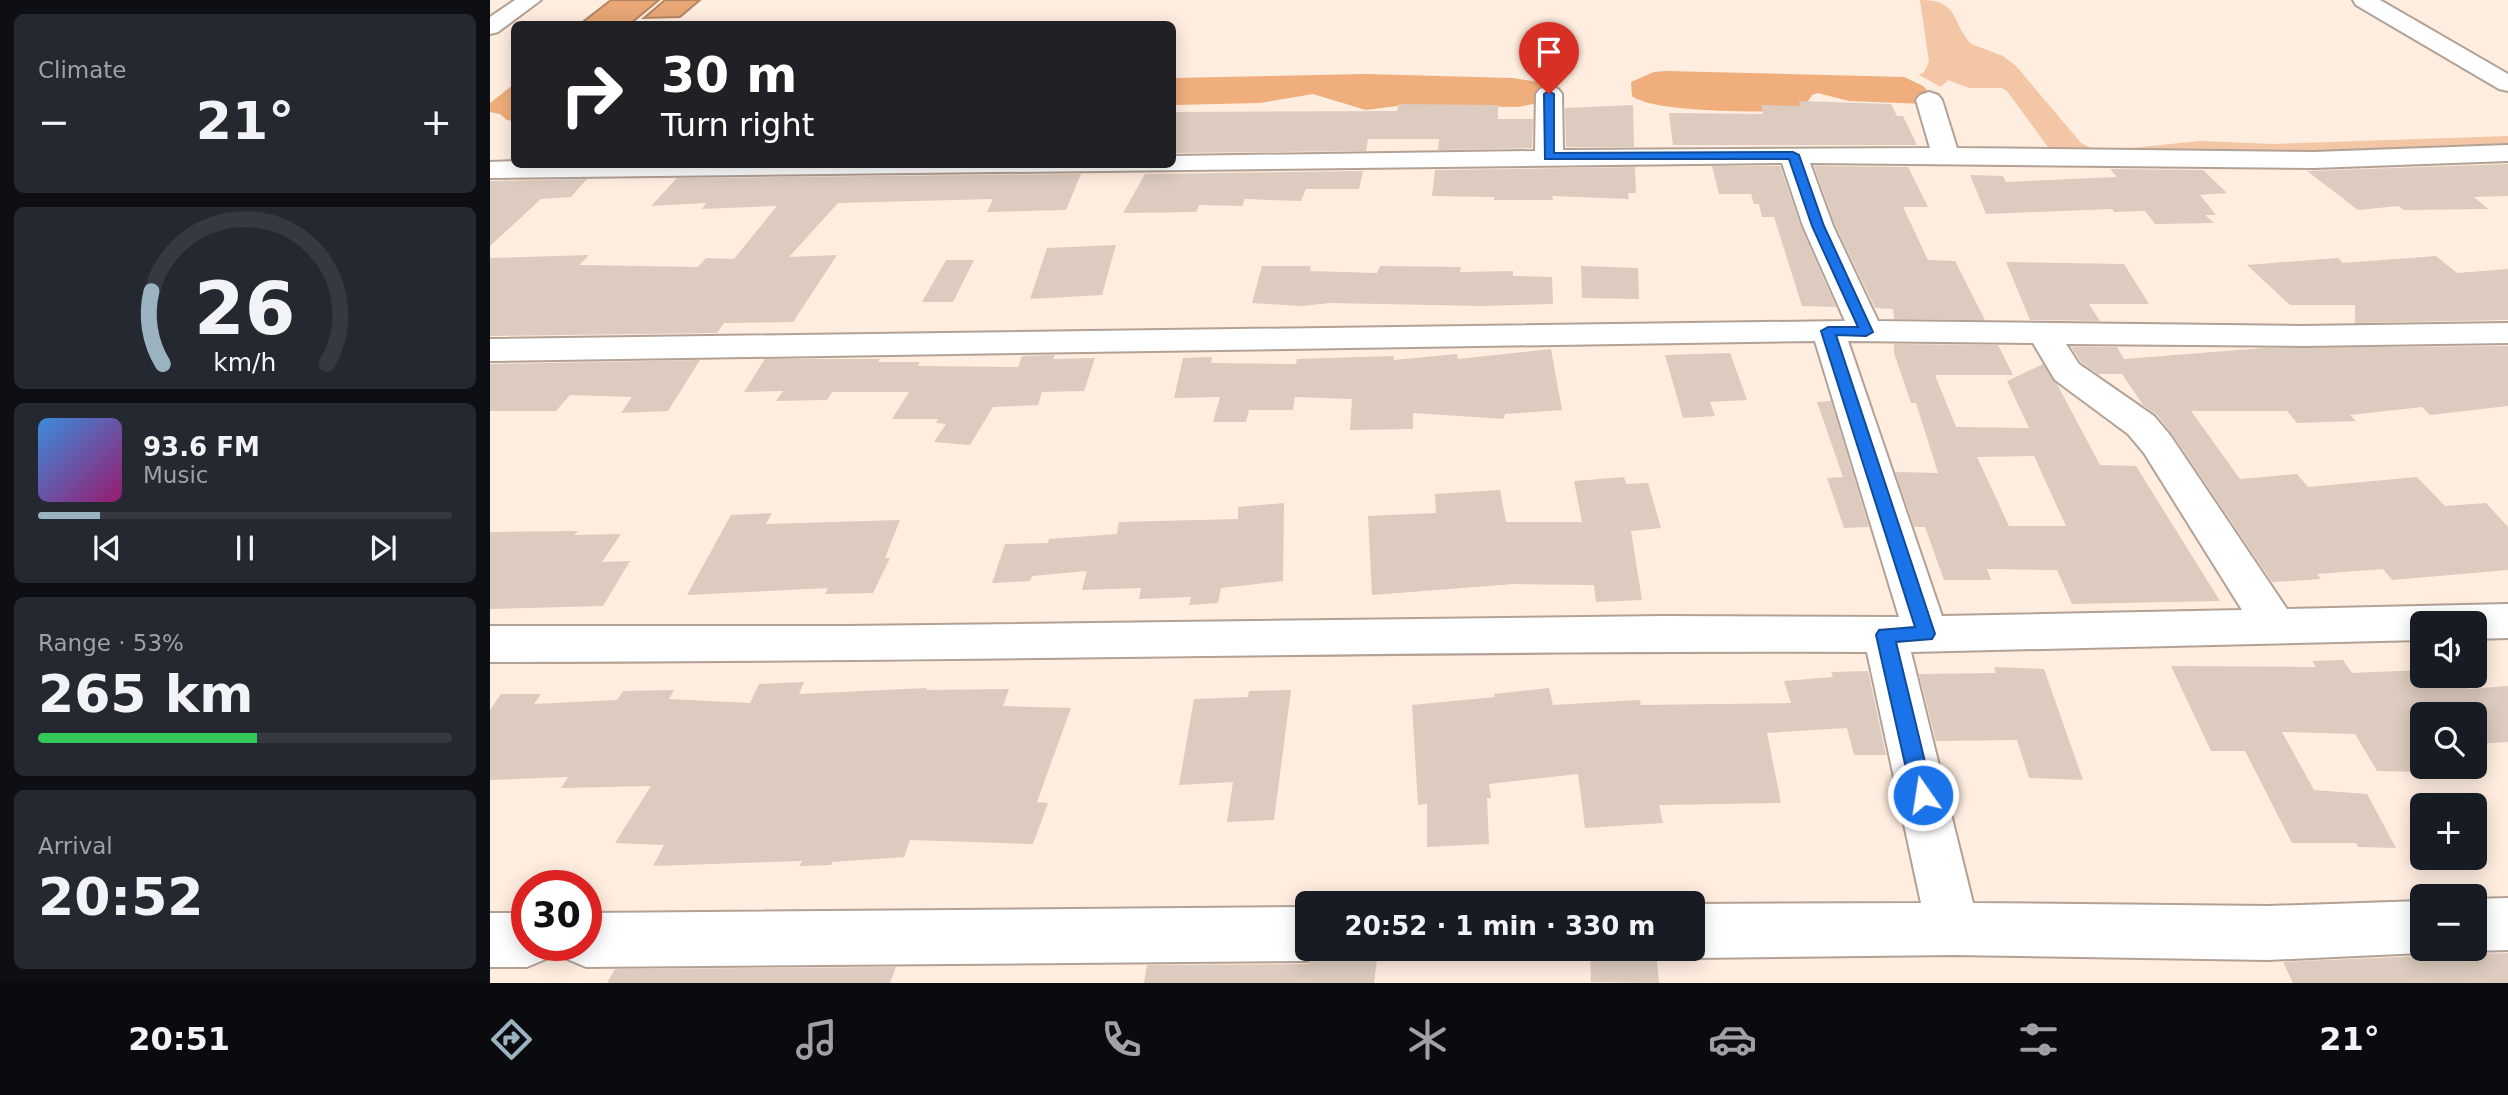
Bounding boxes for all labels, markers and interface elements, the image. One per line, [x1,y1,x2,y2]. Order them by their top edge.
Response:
pin [1519,22,1579,94]
icon: arrive [1530,33,1568,71]
text: 30 m [661,47,797,104]
icon: right [546,49,637,140]
text: Climate [38,57,127,83]
text: 21° [196,91,294,151]
text: − [38,100,70,144]
text: + [420,100,452,144]
text: Turn right [661,106,814,144]
text: 26 [194,267,296,352]
text: km/h [213,348,277,377]
text: 93.6 FM [143,432,260,462]
text: Music [143,462,208,488]
icon: previous [88,529,126,567]
icon: pause [226,529,264,567]
icon: next [364,529,402,567]
map controls [2410,611,2487,961]
button: sound [2410,611,2487,688]
text: Range · 53% [38,630,184,656]
text: 265 km [38,664,253,724]
button: search [2410,702,2487,779]
position arrow [1886,758,1960,832]
button: + [2410,793,2487,870]
text: Arrival [38,833,113,859]
text: 20:52 [38,867,204,927]
speed limit sign: 30 [511,870,602,961]
button: − [2410,884,2487,961]
text: 20:52 · 1 min · 330 m [1345,911,1655,941]
icon: directions [487,1015,536,1064]
icon: music [792,1015,841,1064]
icon: phone [1097,1015,1146,1064]
icon: climate [1403,1015,1452,1064]
icon: car [1708,1015,1757,1064]
icon: filters [2014,1015,2063,1064]
text: 20:51 [128,1020,230,1058]
text: 21° [2319,1020,2380,1058]

